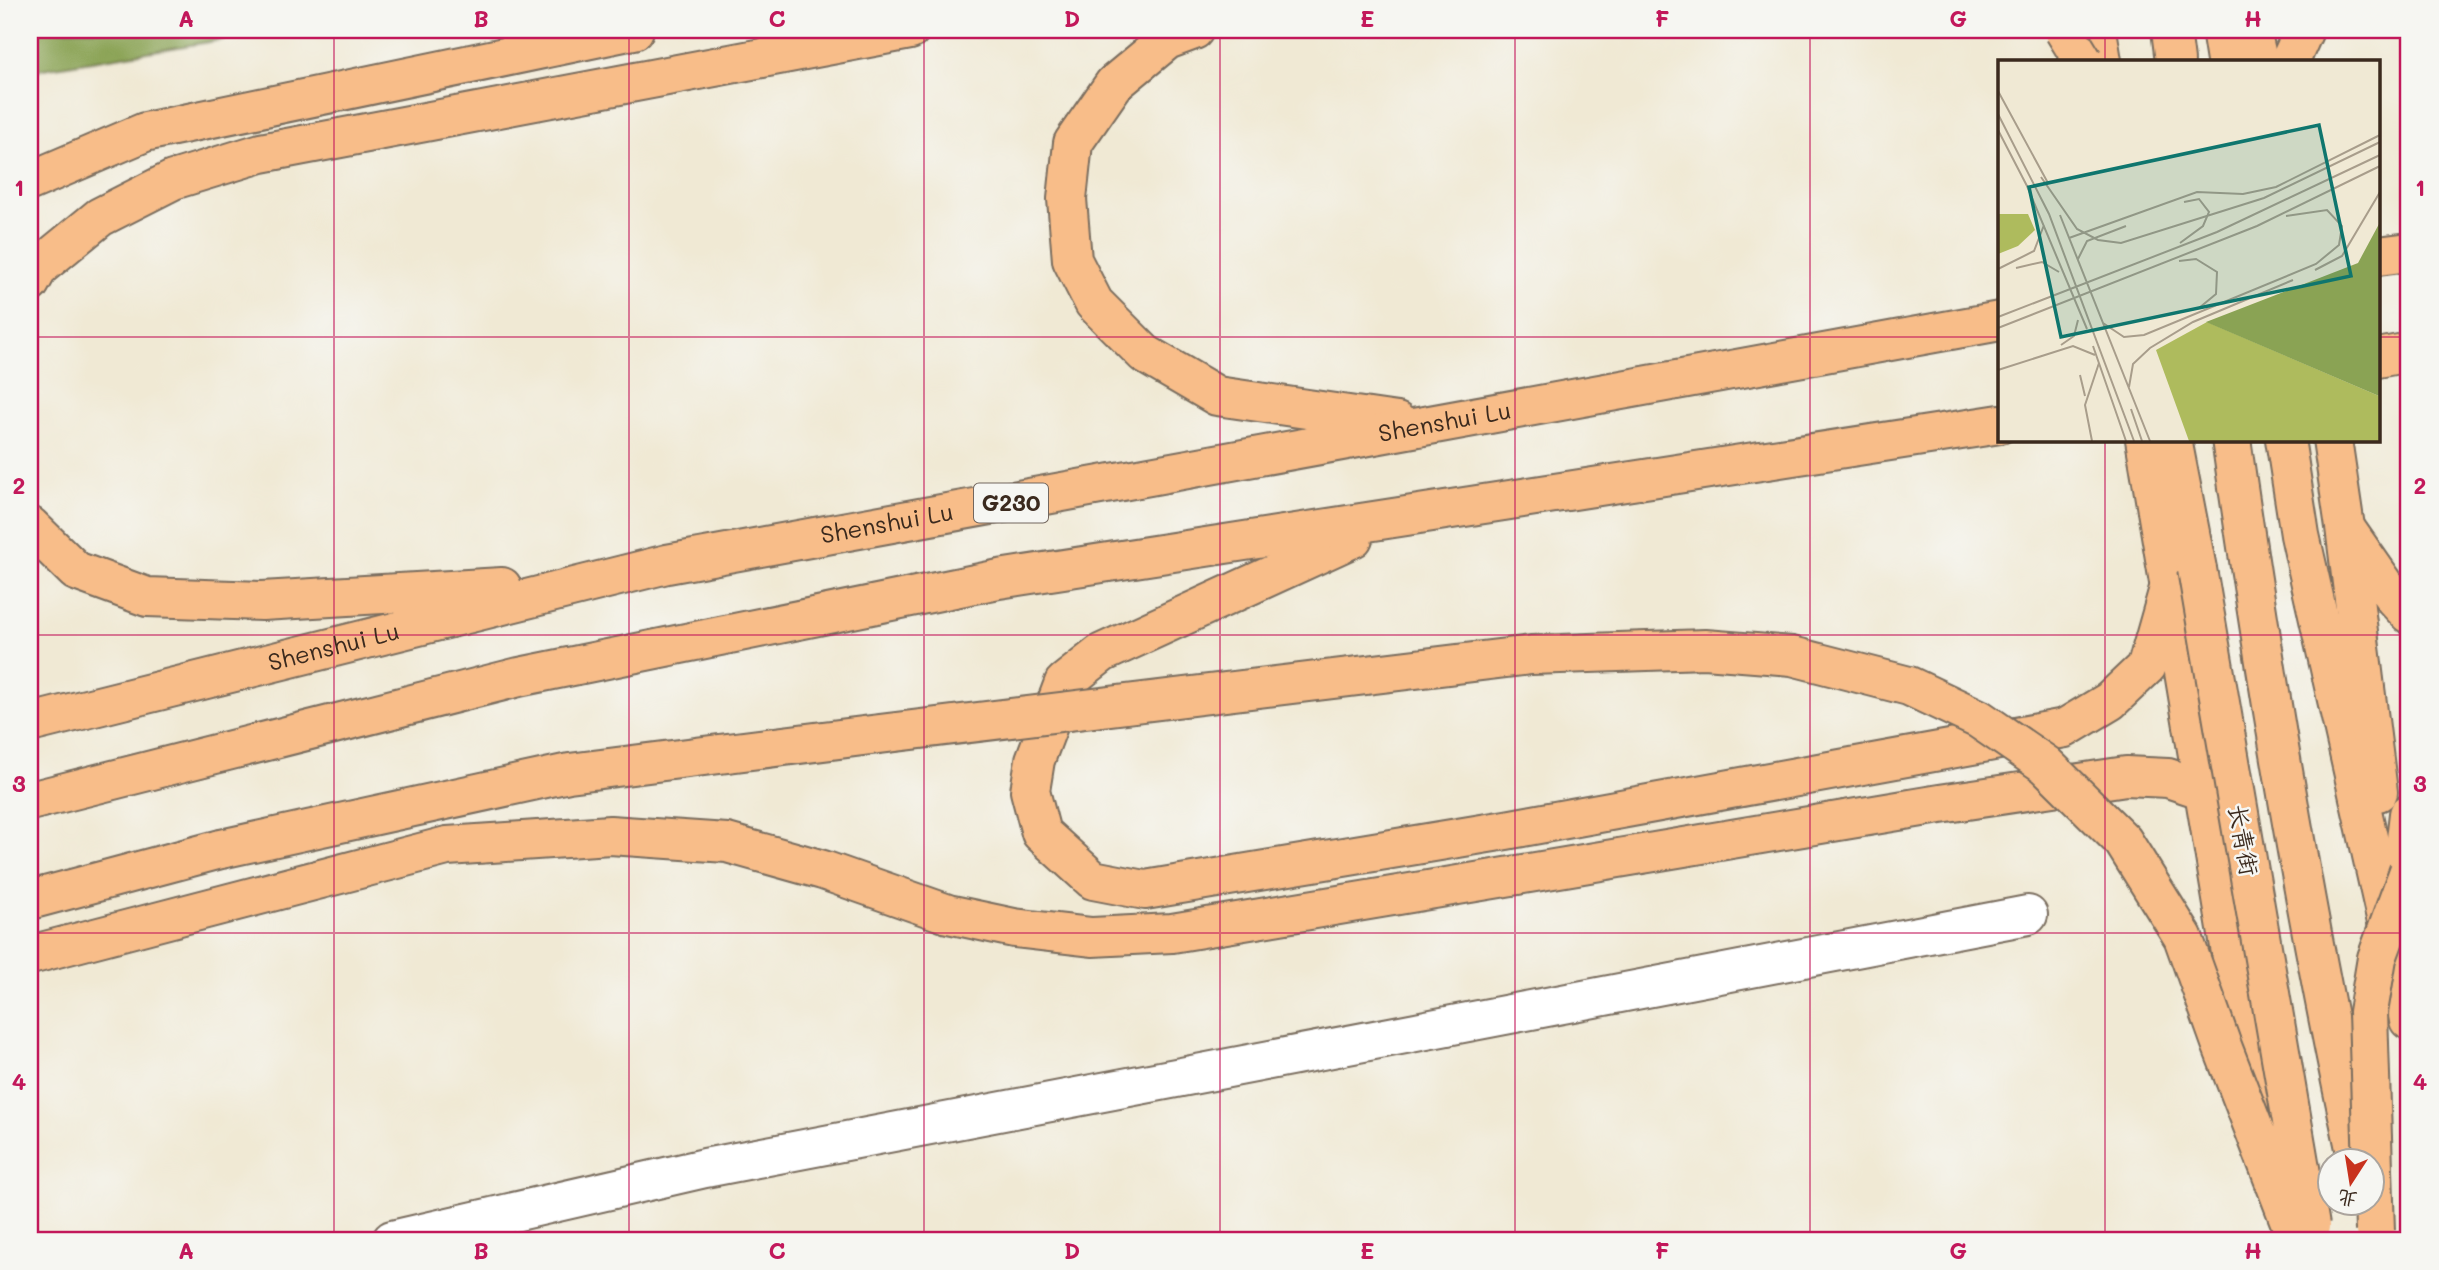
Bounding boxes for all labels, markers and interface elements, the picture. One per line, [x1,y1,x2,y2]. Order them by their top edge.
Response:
text: A [178,3,194,33]
text: B [473,3,489,33]
text: C [768,3,786,33]
text: D [1064,3,1080,33]
text: E [1360,3,1374,33]
text: F [1655,3,1669,33]
text: G [1949,3,1967,33]
text: H [2244,3,2262,33]
inset map [1998,60,2380,441]
text: 1 [14,172,24,202]
text: 1 [2415,172,2425,202]
street label: Shenshui Lu [1375,393,1513,448]
text: 2 [13,470,25,500]
text: 2 [2414,470,2426,500]
road number: G230 [974,484,1048,523]
street label: Shenshui Lu [818,495,955,550]
street label: Shenshui Lu [264,614,402,677]
text: 3 [12,768,26,798]
text: 3 [2413,768,2427,798]
street label: 长青街 [2223,802,2266,878]
text: 4 [12,1066,26,1096]
text: 4 [2413,1066,2427,1096]
north arrow [2316,1148,2386,1218]
text: 北 [2335,1185,2359,1213]
text: A [178,1235,194,1265]
text: B [473,1235,489,1265]
text: C [768,1235,786,1265]
text: D [1064,1235,1080,1265]
text: E [1360,1235,1374,1265]
text: F [1655,1235,1669,1265]
text: G [1949,1235,1967,1265]
text: H [2244,1235,2262,1265]

